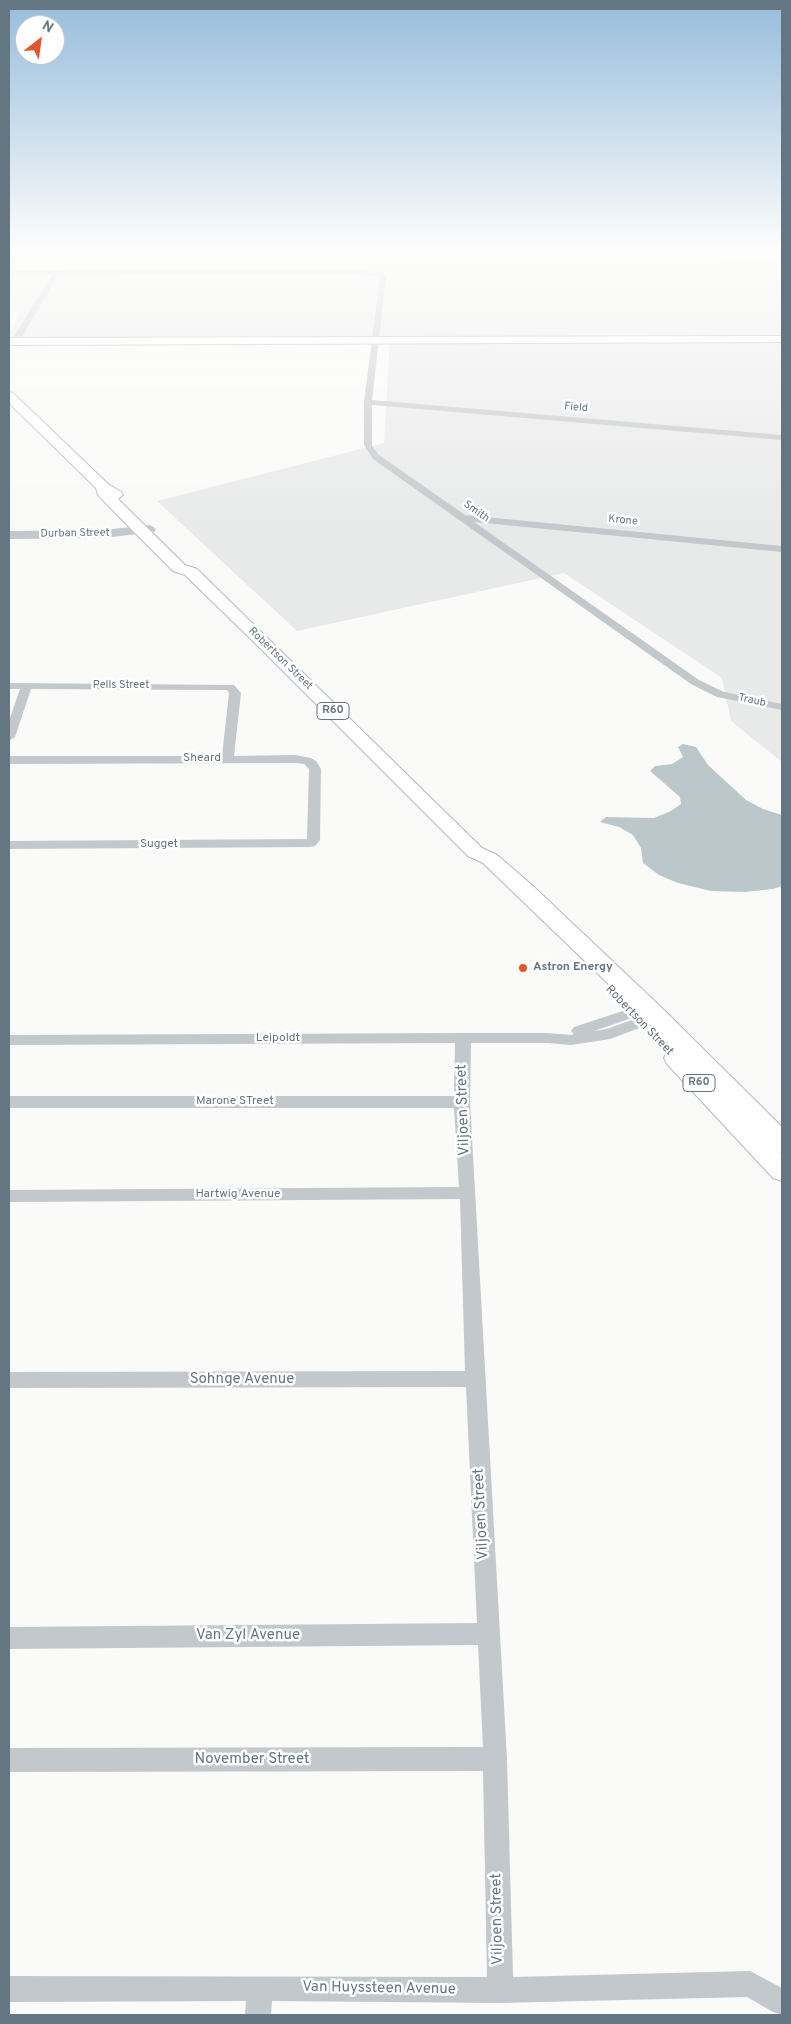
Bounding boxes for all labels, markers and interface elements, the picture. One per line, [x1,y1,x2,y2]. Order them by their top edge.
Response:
north arrow [15,15,65,65]
text: N [39,18,56,37]
street label: Field [563,400,589,416]
street label: Smith [460,498,492,526]
street label: Krone [608,513,638,529]
street label: Durban Street [40,527,110,541]
street label: Robertson Street [245,625,315,693]
street label: Pells Street [93,679,149,693]
street label: Traub [737,692,767,710]
road number: R60 [317,702,349,719]
street label: Sheard [183,752,221,766]
street label: Sugget [140,838,178,852]
place label: Astron Energy [533,961,613,975]
marker: Astron Energy [517,962,529,974]
street label: Robertson Street [602,983,676,1059]
street label: Leipoldt [256,1032,300,1046]
street label: Viljoen Street [453,1064,475,1156]
road number: R60 [683,1074,715,1092]
street label: Marone STreet [196,1095,274,1109]
street label: Hartwig Avenue [196,1188,280,1202]
street label: Sohnge Avenue [190,1371,294,1389]
street label: Viljoen Street [471,1468,493,1560]
street label: Van Zyl Avenue [196,1627,300,1645]
street label: November Street [194,1751,310,1769]
street label: Viljoen Street [488,1873,508,1965]
street label: Van Huyssteen Avenue [302,1979,456,1999]

